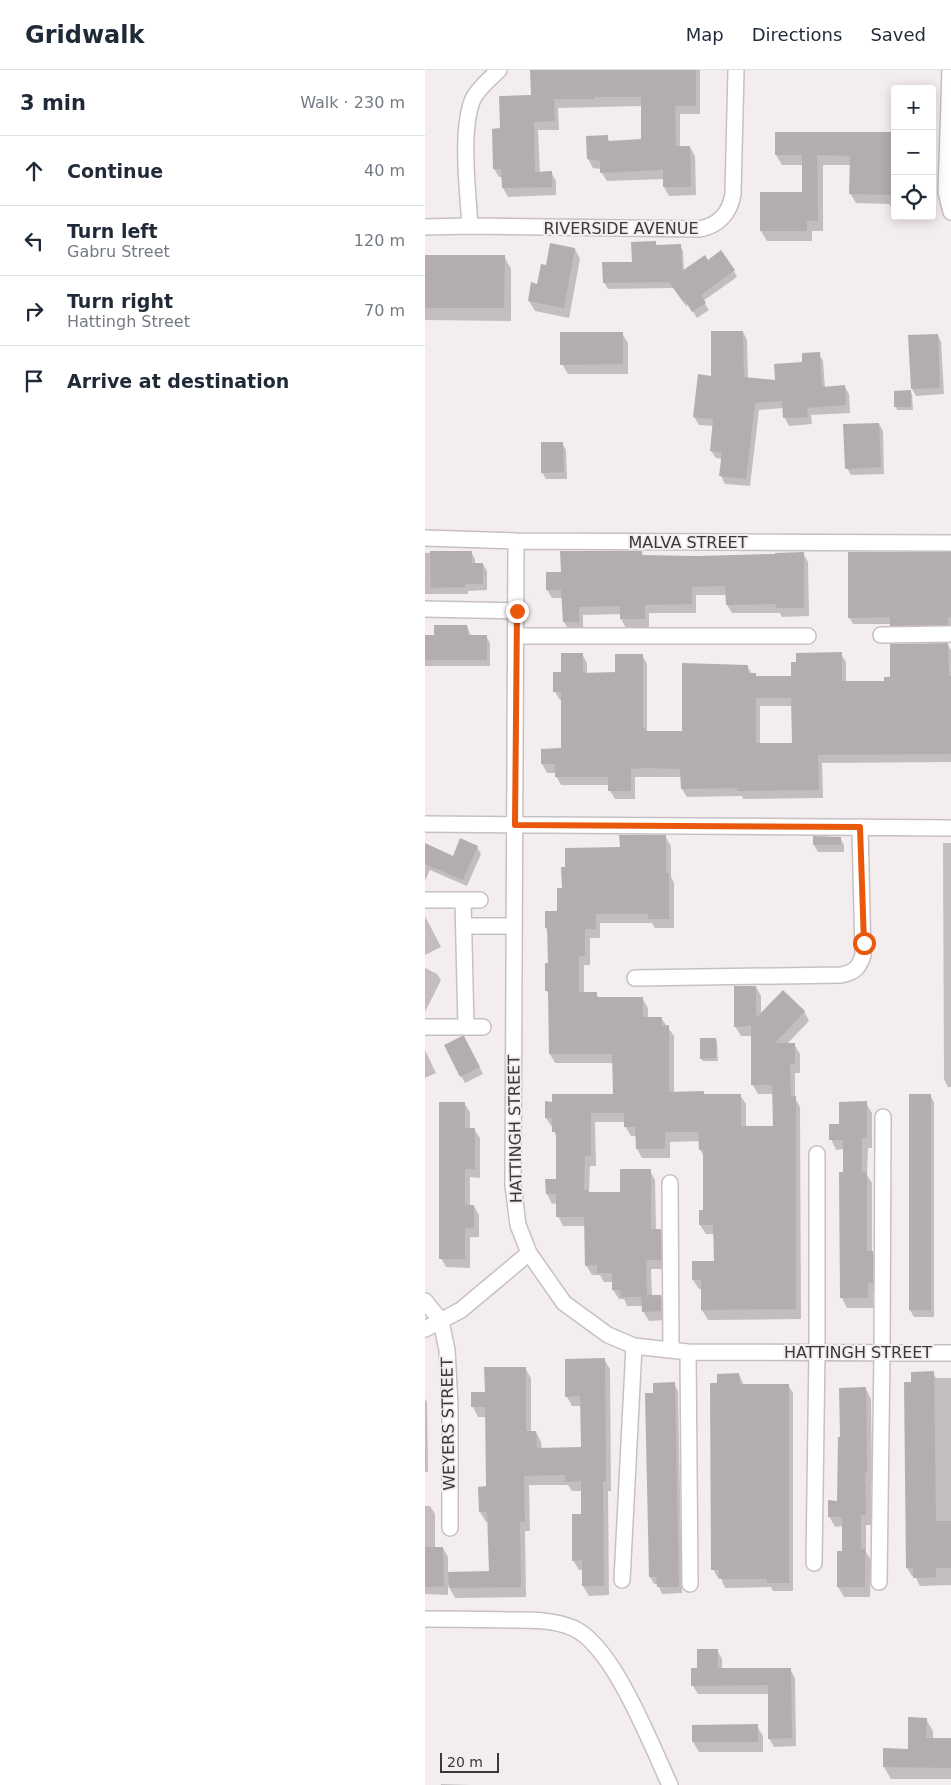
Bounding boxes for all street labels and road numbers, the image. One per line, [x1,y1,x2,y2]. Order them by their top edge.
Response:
street label: RIVERSIDE AVENUE [543,219,699,238]
street label: MALVA STREET [629,533,748,552]
street label: HATTINGH STREET [504,1055,526,1203]
street label: HATTINGH STREET [784,1343,932,1362]
street label: WEYERS STREET [437,1357,459,1491]

